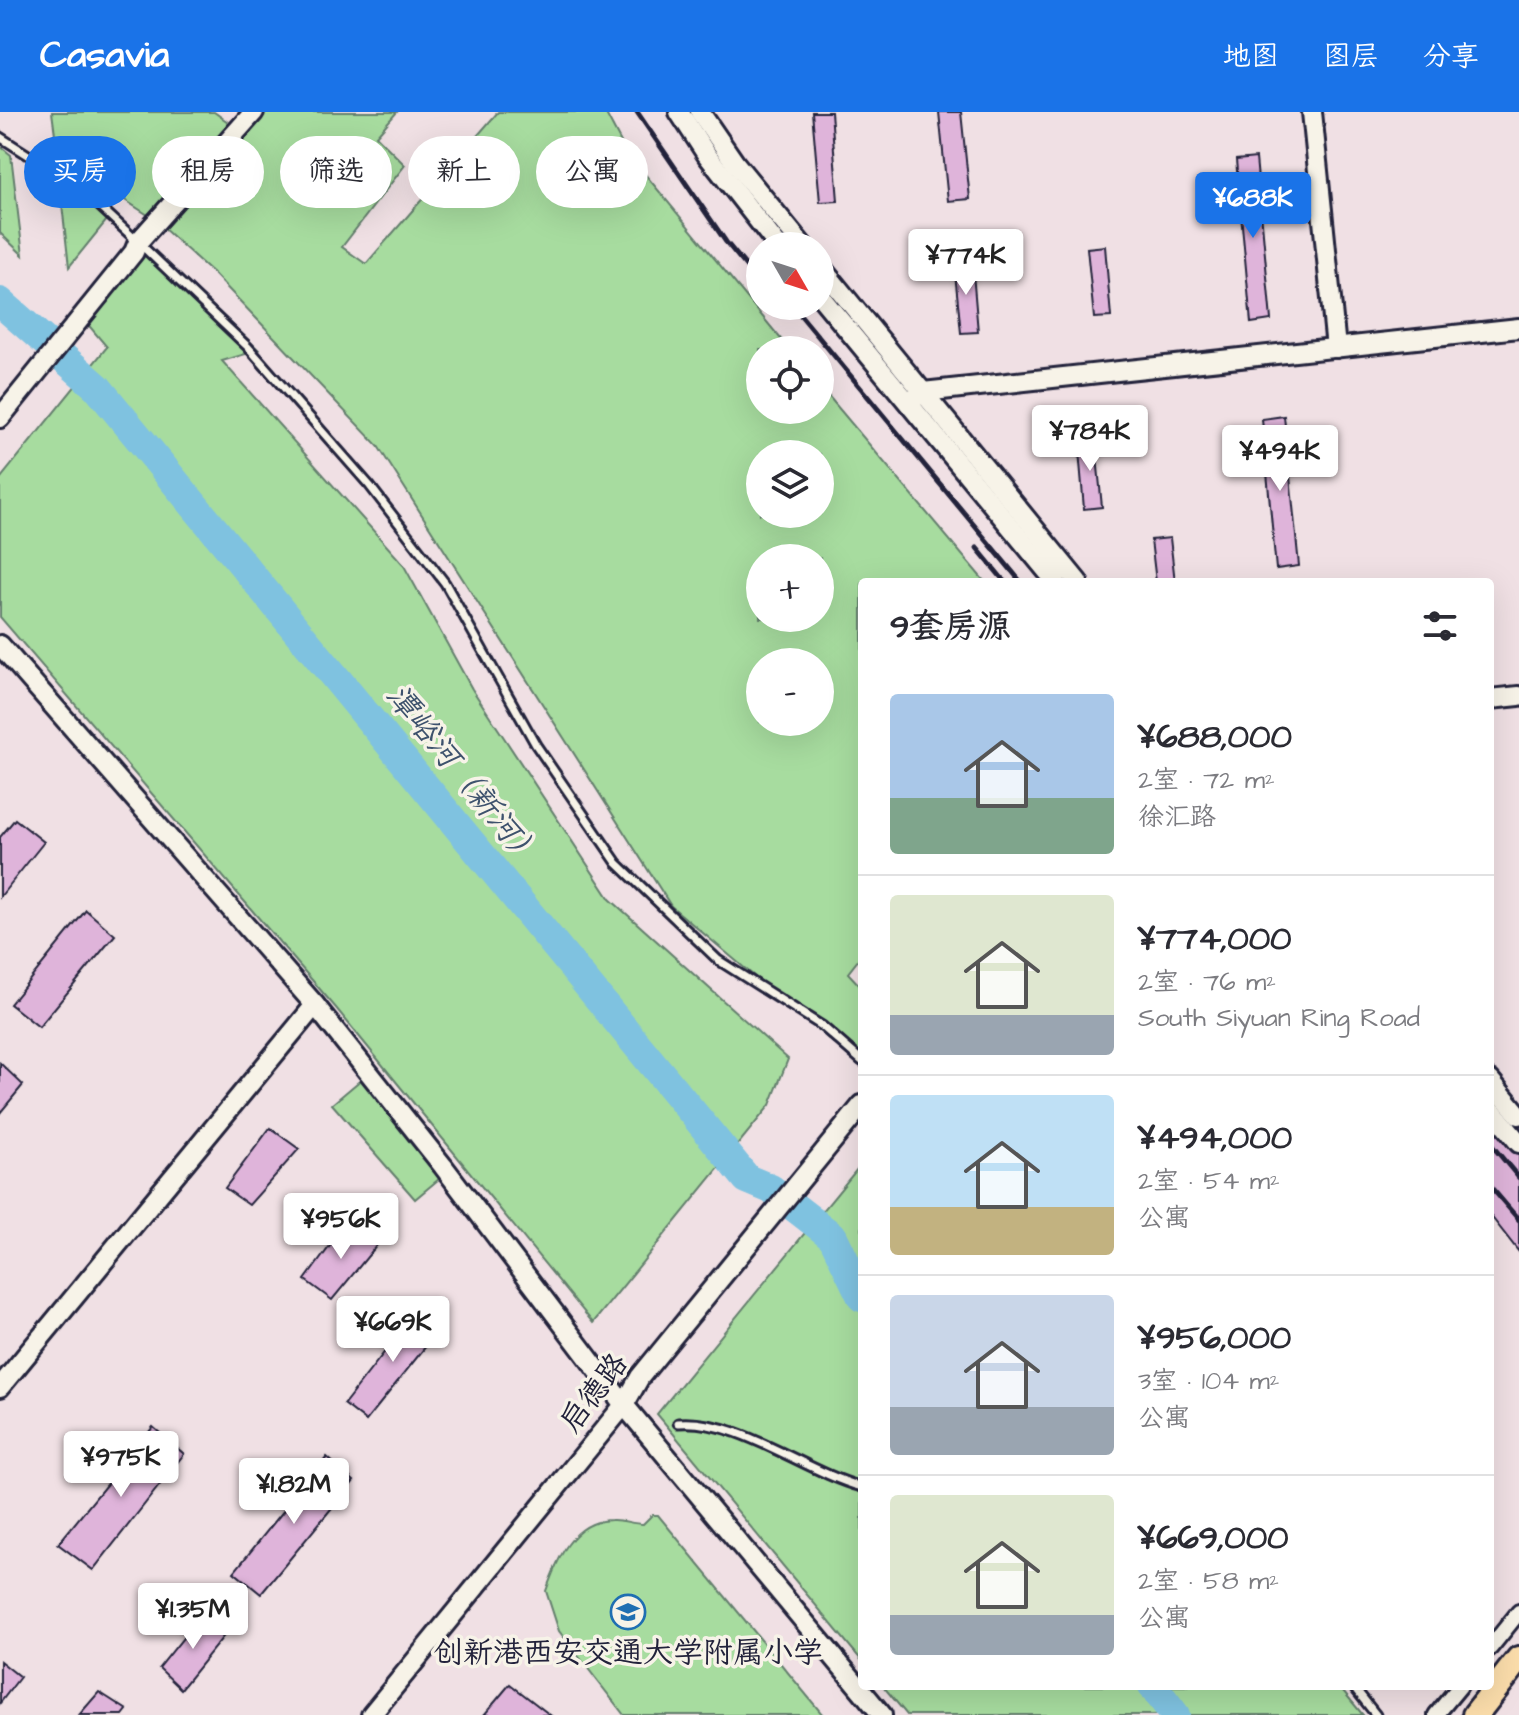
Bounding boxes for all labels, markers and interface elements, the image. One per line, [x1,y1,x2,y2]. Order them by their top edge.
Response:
text: Casavia [40,30,169,82]
text: 地图 [1223,37,1279,76]
text: 图层 [1323,37,1379,76]
text: 分享 [1423,37,1479,76]
chip: 买房 [24,136,136,208]
chip: 租房 [152,136,264,208]
chip: 筛选 [280,136,392,208]
chip: 新上 [408,136,520,208]
chip: 公寓 [536,136,648,208]
pin: ¥688K [1197,172,1309,240]
text: ¥688K [1213,180,1293,216]
pin: ¥774K [910,229,1022,297]
north arrow [746,232,834,320]
map controls [746,232,834,736]
text: ¥774K [926,237,1006,273]
button: locate [746,336,834,424]
pin: ¥784K [1034,405,1146,473]
text: ¥784K [1050,413,1130,449]
pin: ¥494K [1224,425,1336,493]
text: ¥494K [1240,433,1320,469]
button: layers [746,440,834,528]
button: + [746,544,834,632]
text: 9套房源 [890,603,1011,651]
icon: filters [1418,604,1462,648]
button: − [746,648,834,736]
water label: 潭峪河（新河） [375,675,551,877]
text: ¥688,000 [1138,713,1292,761]
icon: home [954,726,1050,822]
text: 2室 · 72 m² [1138,762,1275,798]
text: 徐汇路 [1138,799,1216,835]
text: ¥774,000 [1138,915,1292,963]
icon: home [954,927,1050,1023]
text: 2室 · 76 m² [1138,964,1276,1000]
text: South Siyuan Ring Road [1138,1000,1420,1036]
text: ¥494,000 [1138,1114,1292,1162]
icon: home [954,1127,1050,1223]
text: 2室 · 54 m² [1138,1163,1280,1199]
pin: ¥956K [285,1193,397,1261]
text: 公寓 [1138,1200,1190,1236]
text: ¥956K [301,1201,381,1237]
pin: ¥669K [337,1296,449,1364]
text: ¥669K [354,1304,432,1340]
text: ¥956,000 [1138,1314,1291,1362]
icon: home [954,1327,1050,1423]
street label: 启德路 [550,1344,638,1442]
text: 3室 · 104 m² [1138,1363,1280,1399]
text: 公寓 [1138,1400,1190,1436]
pin: ¥975K [65,1431,177,1499]
text: ¥975K [82,1439,160,1475]
pin: ¥1.82M [229,1458,359,1526]
text: ¥1.82M [257,1466,331,1502]
text: ¥669,000 [1138,1514,1289,1562]
icon: home [954,1527,1050,1623]
text: 2室 · 58 m² [1138,1563,1279,1599]
pin: ¥1.35M [128,1583,258,1651]
text: ¥1.35M [156,1591,230,1627]
school or university icon: 创新港西安交通大学附属小学 [609,1593,647,1631]
text: 公寓 [1138,1600,1190,1636]
place label: 创新港西安交通大学附属小学 [433,1632,823,1674]

